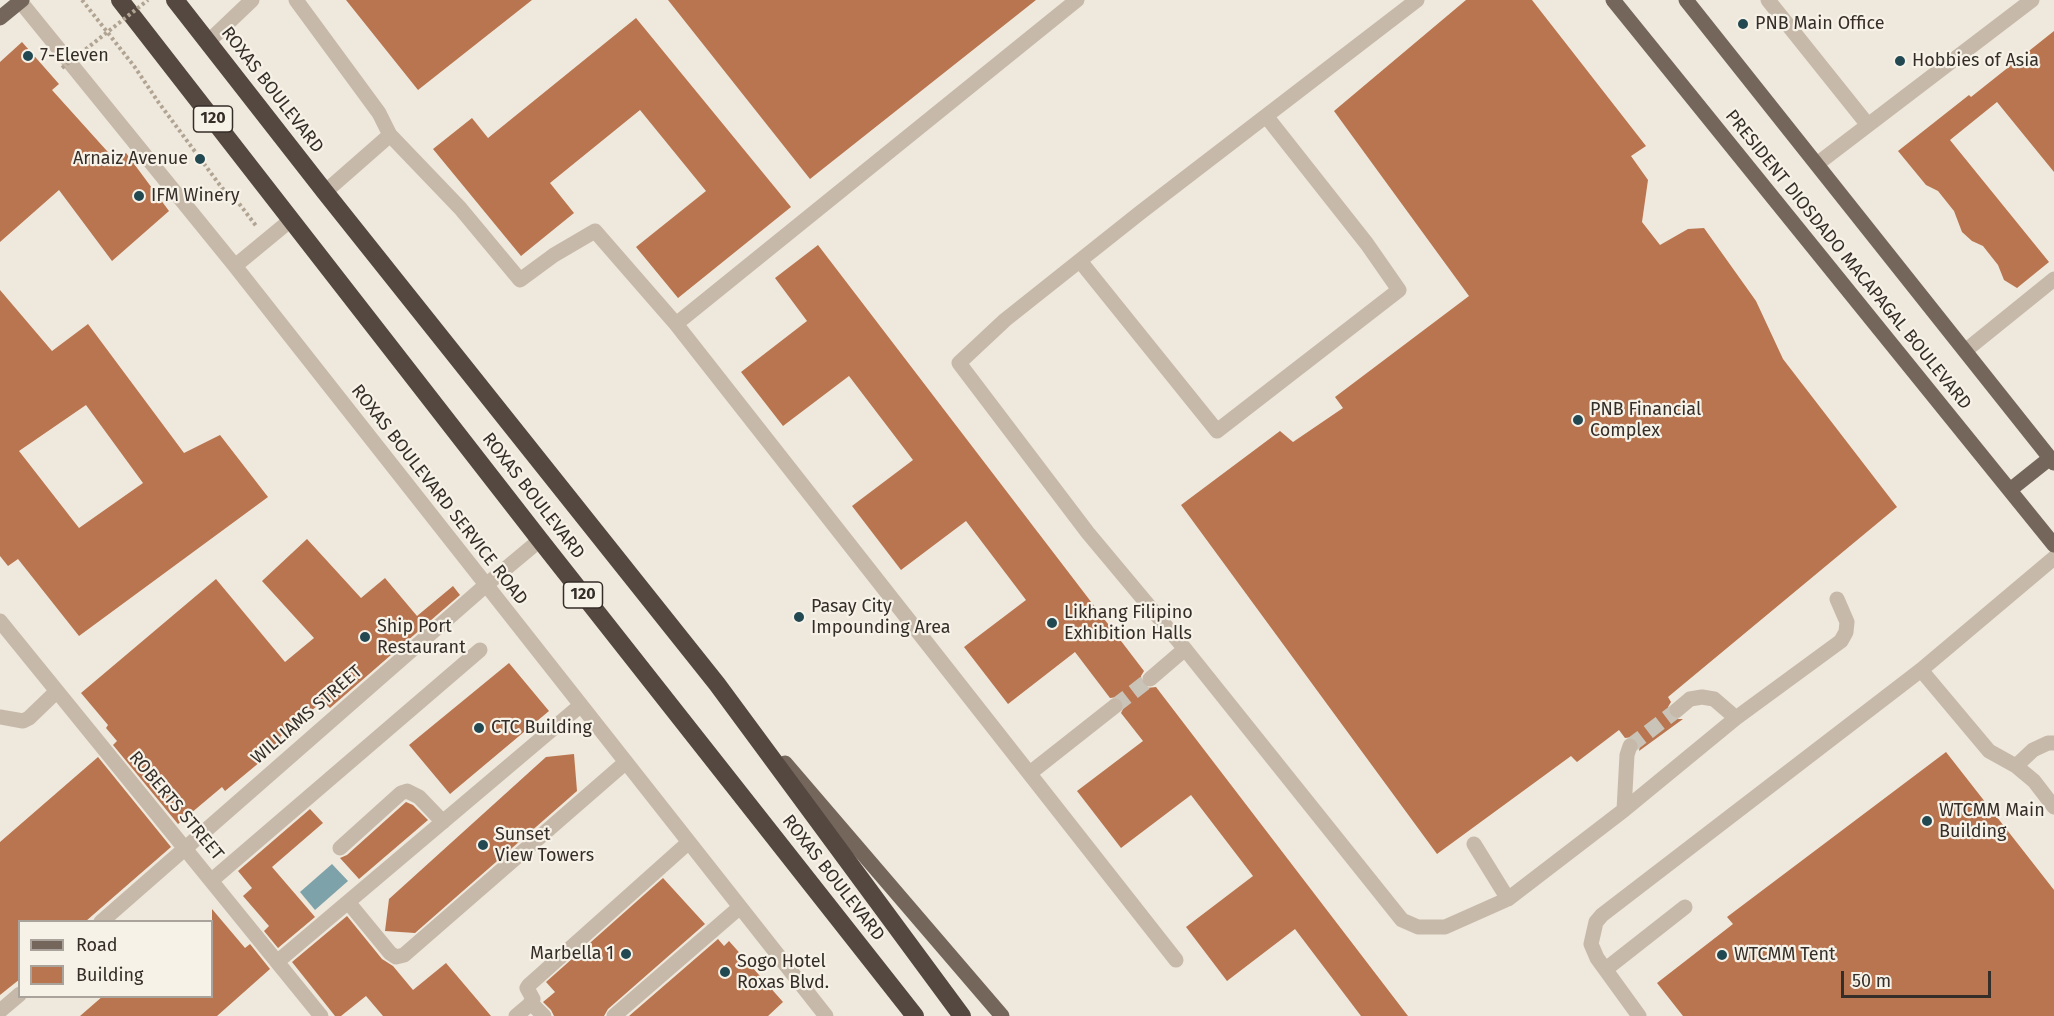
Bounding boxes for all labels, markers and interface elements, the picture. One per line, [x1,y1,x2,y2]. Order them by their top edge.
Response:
place label: PNB Main Office [1755,13,1885,35]
marker: PNB Main Office [1736,17,1750,31]
street label: ROXAS BOULEVARD [216,23,328,157]
place label: 7-Eleven [40,45,109,67]
marker: 7-Eleven [21,49,35,63]
place label: Hobbies of Asia [1912,50,2039,72]
marker: Hobbies of Asia [1893,54,1907,68]
road number: 120 [194,106,232,132]
street label: PRESIDENT DIOSDADO MACAPAGAL BOULEVARD [1720,106,1976,414]
place label: Arnaiz Avenue [73,148,188,170]
marker: Arnaiz Avenue [193,152,207,166]
place label: IFM Winery [151,185,240,207]
marker: IFM Winery [132,189,146,203]
street label: ROXAS BOULEVARD SERVICE ROAD [346,381,532,609]
place label: PNB Financial Complex [1590,399,1701,442]
marker: PNB Financial Complex [1571,413,1585,427]
street label: ROXAS BOULEVARD [477,429,589,563]
road number: 120 [564,582,602,608]
place label: Pasay City Impounding Area [811,596,951,638]
place label: Likhang Filipino Exhibition Halls [1064,602,1193,644]
marker: Pasay City Impounding Area [792,610,806,624]
place label: Ship Port Restaurant [377,616,466,658]
marker: Likhang Filipino Exhibition Halls [1045,616,1059,630]
marker: Ship Port Restaurant [358,630,372,644]
street label: WILLIAMS STREET [247,661,367,769]
place label: CTC Building [491,717,592,739]
marker: CTC Building [472,721,486,735]
street label: ROBERTS STREET [124,747,228,865]
place label: WTCMM Main Building [1939,800,2045,842]
street label: ROXAS BOULEVARD [777,811,889,945]
marker: WTCMM Main Building [1920,814,1934,828]
place label: Sunset View Towers [495,824,594,866]
marker: Sunset View Towers [476,838,490,852]
legend [18,920,213,998]
text: Road [76,934,118,956]
place label: Marbella 1 [530,943,614,965]
place label: WTCMM Tent [1734,944,1835,966]
marker: Marbella 1 [619,947,633,961]
marker: WTCMM Tent [1715,948,1729,962]
place label: Sogo Hotel Roxas Blvd. [737,951,829,994]
scale bar [1844,959,1994,997]
text: Building [76,964,143,986]
marker: Sogo Hotel Roxas Blvd. [718,965,732,979]
text: 50 m [1852,970,1891,992]

